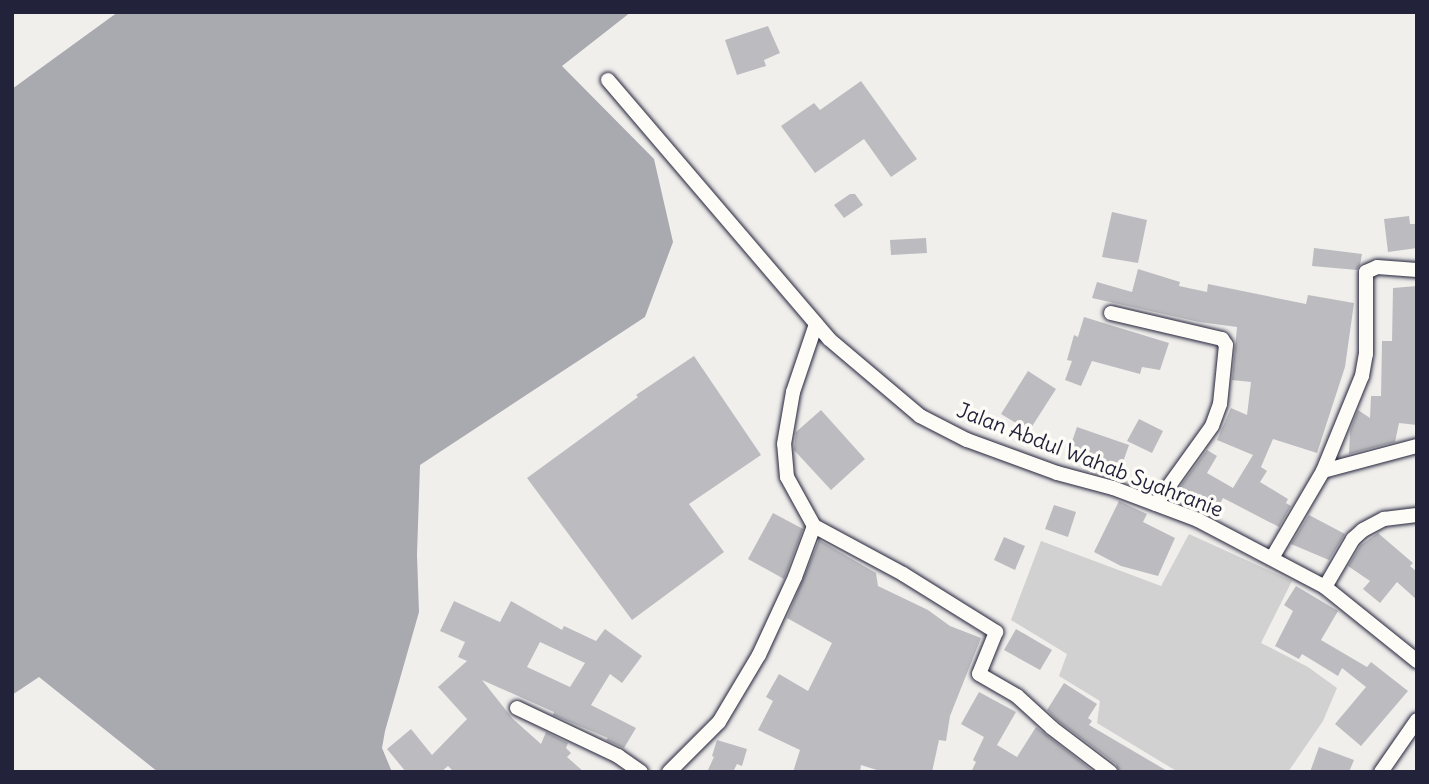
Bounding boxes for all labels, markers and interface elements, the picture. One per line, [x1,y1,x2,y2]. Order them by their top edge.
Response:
street label: Jalan Abdul Wahab Syahranie [953,397,1227,523]

